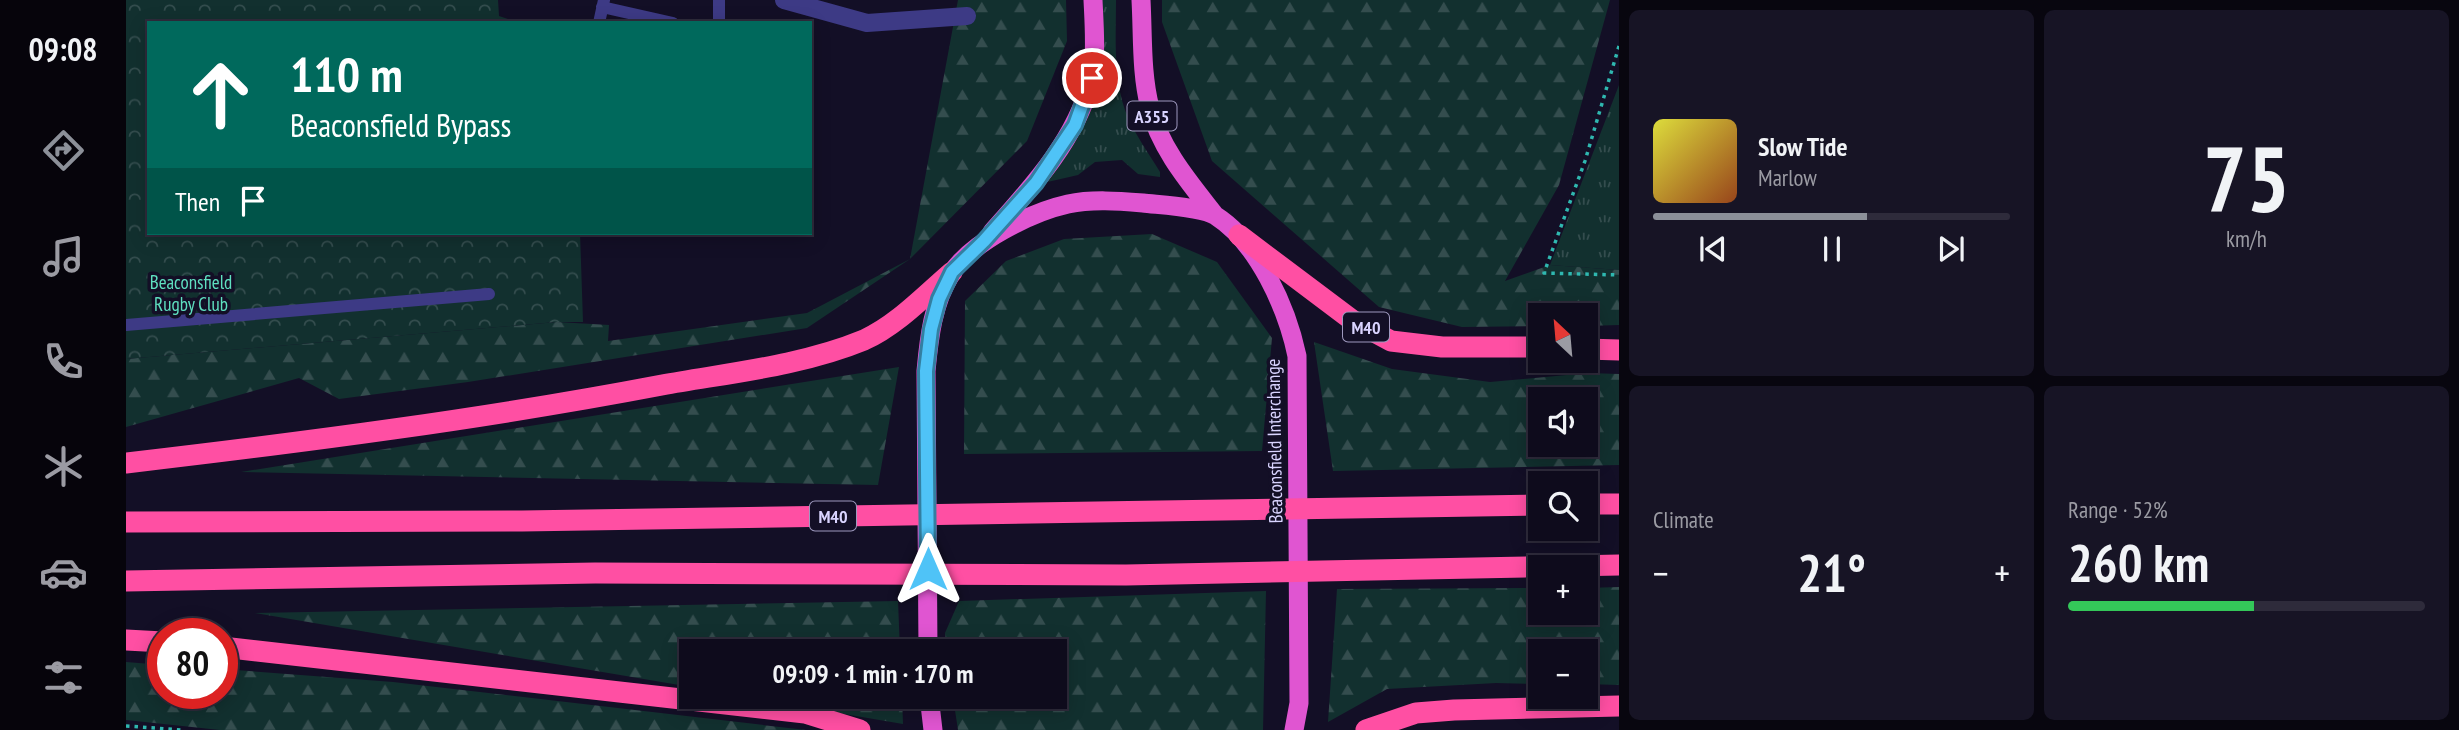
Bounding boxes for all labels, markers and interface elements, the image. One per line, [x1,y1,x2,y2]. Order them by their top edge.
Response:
text: 09:08 [28,28,98,70]
text: 110 m [290,42,403,106]
pin [1062,48,1122,108]
icon: ahead [175,49,266,140]
icon: arrive [1073,59,1111,97]
road number: A355 [1128,102,1176,131]
text: Beaconsfield Bypass [290,104,511,146]
text: 75 [2203,119,2290,237]
icon: directions [39,126,88,175]
text: Slow Tide [1758,130,1848,163]
text: Marlow [1758,163,1817,192]
icon: arrive [234,182,272,220]
text: Then [175,185,220,218]
text: km/h [2226,224,2267,253]
icon: previous [1694,230,1732,268]
icon: pause [1813,230,1851,268]
icon: next [1932,230,1970,268]
icon: music [39,232,88,281]
park label: Beaconsfield Rugby Club [150,270,232,316]
north arrow [1528,303,1598,373]
map controls [1528,303,1598,709]
road number: M40 [1343,312,1389,342]
icon: phone [39,337,88,386]
street label: Beaconsfield Interchange [1261,358,1287,524]
button: sound [1528,387,1598,457]
icon: climate [39,442,88,491]
button: search [1528,471,1598,541]
text: Range · 52% [2068,495,2168,524]
road number: M40 [810,502,856,530]
text: Climate [1653,505,1714,534]
text: 260 km [2068,529,2209,596]
position arrow [891,532,965,606]
text: 21° [1797,539,1866,606]
icon: car [39,548,88,597]
text: − [1653,548,1669,597]
text: + [1994,548,2010,597]
button: + [1528,555,1598,625]
speed limit sign: 80 [147,618,238,709]
button: − [1528,639,1598,709]
icon: filters [39,653,88,702]
text: 09:09 · 1 min · 170 m [773,657,973,690]

